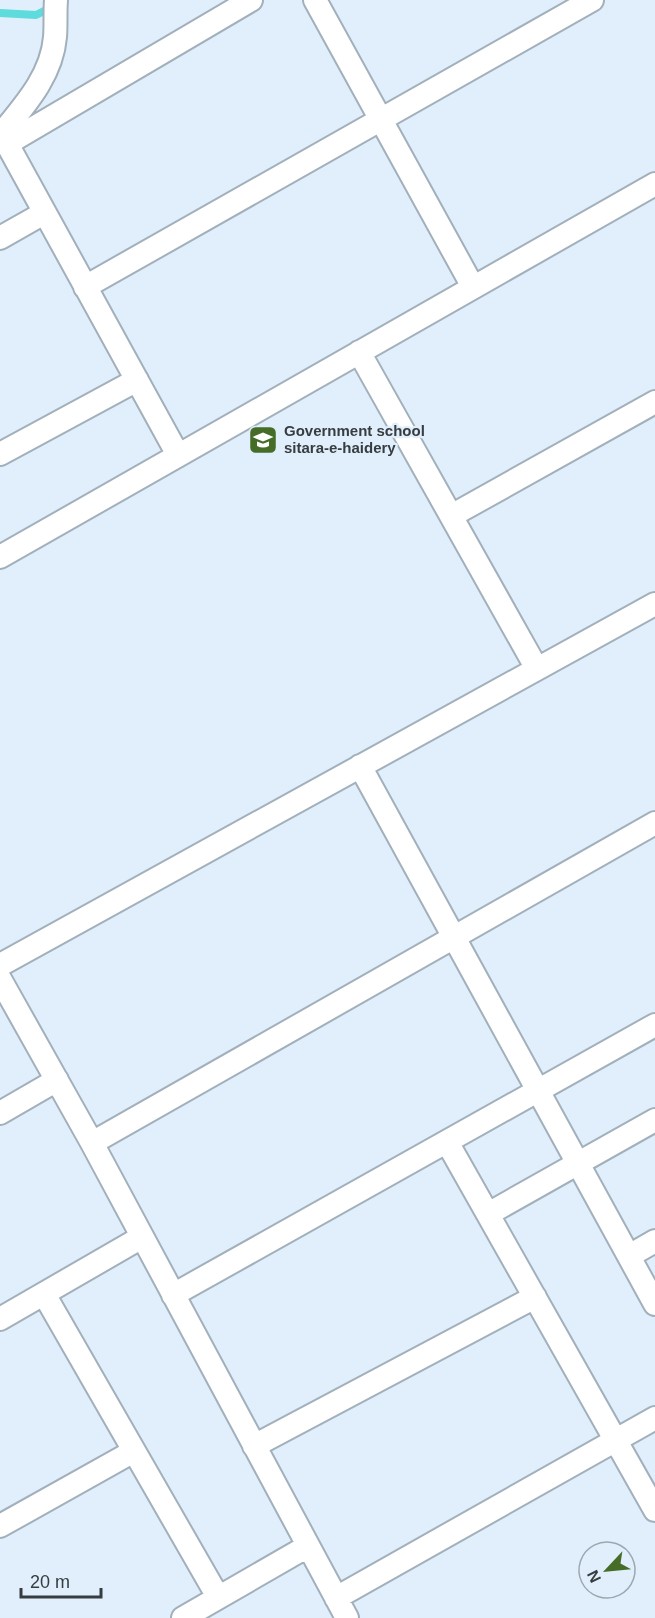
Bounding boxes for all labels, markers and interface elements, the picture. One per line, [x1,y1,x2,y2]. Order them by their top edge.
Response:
place label: Government school sitara-e-haidery [284,422,425,456]
school or university icon: Government school sitara-e-haidery [247,424,279,456]
north arrow [577,1540,637,1600]
scale bar [21,1561,100,1599]
text: N [584,1567,604,1585]
text: 20 m [30,1572,70,1592]

